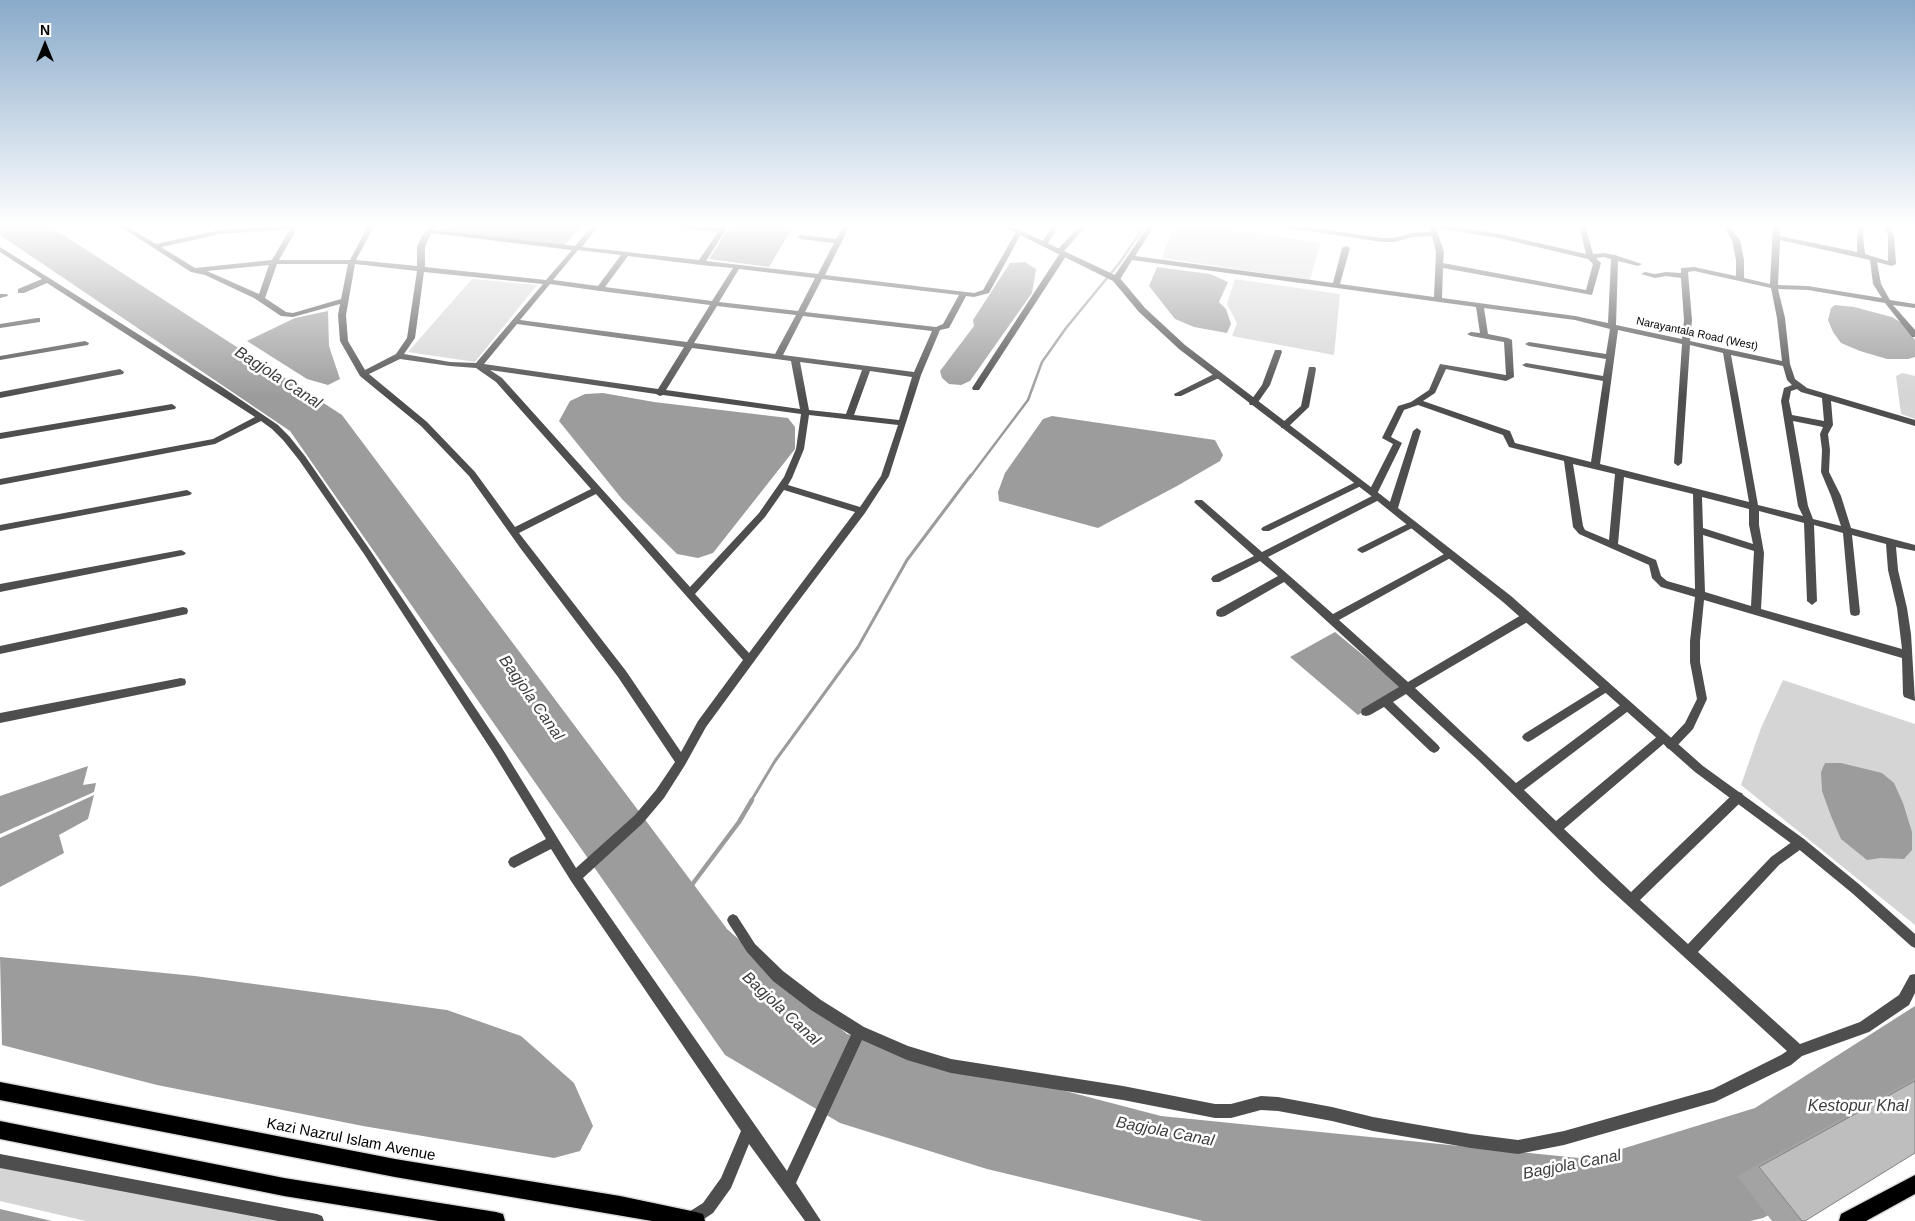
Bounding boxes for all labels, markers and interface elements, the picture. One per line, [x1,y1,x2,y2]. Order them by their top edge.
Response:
north arrow [20,20,70,70]
text: N [40,22,50,38]
street label: Narayantala Road (West) [1635,315,1759,353]
water label: Bagjola Canal [231,343,325,413]
water label: Bagjola Canal [495,652,567,744]
water label: Bagjola Canal [738,968,824,1050]
water label: Kestopur Khal [1808,1097,1908,1117]
water label: Bagjola Canal [1114,1113,1216,1151]
street label: Kazi Nazrul Islam Avenue [265,1115,437,1165]
water label: Bagjola Canal [1521,1146,1623,1184]

